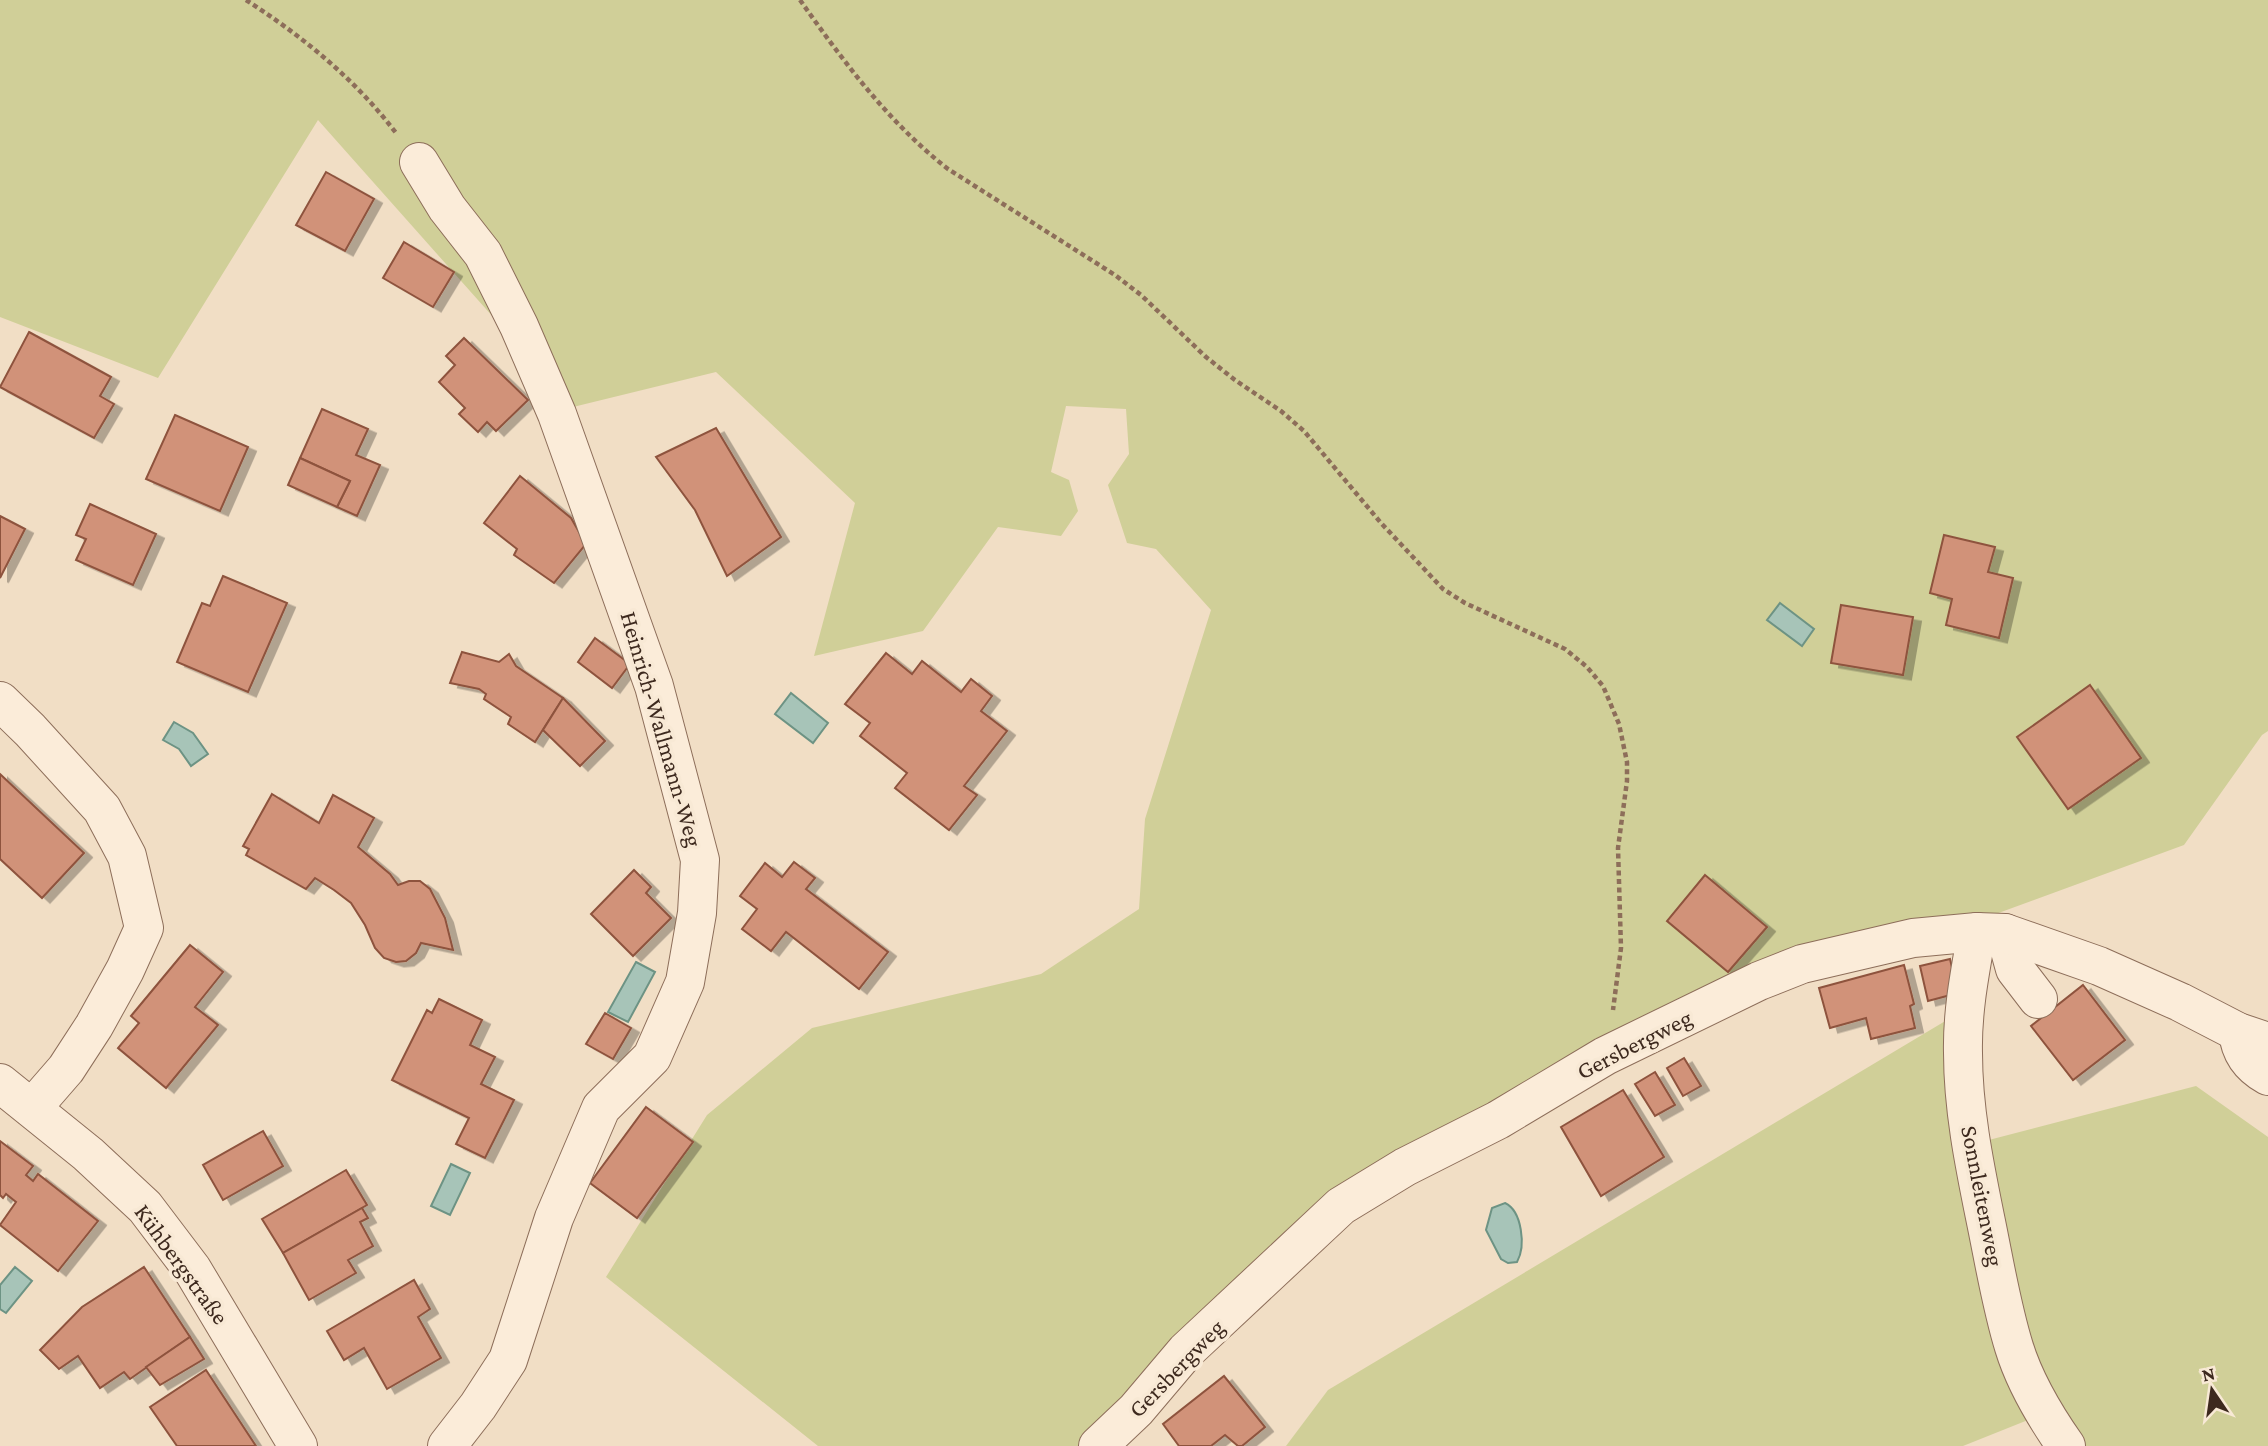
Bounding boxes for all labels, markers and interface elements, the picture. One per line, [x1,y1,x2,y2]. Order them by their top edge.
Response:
street label: Heinrich-Wallmann-Weg [615,608,709,850]
street label: Gersbergweg [1572,1003,1696,1085]
street label: Sonnleitenweg [1956,1123,2010,1269]
street label: Kühbergstraße [129,1199,235,1329]
street label: Gersbergweg [1123,1313,1230,1423]
north arrow [2177,1355,2247,1425]
text: N [2200,1362,2217,1386]

